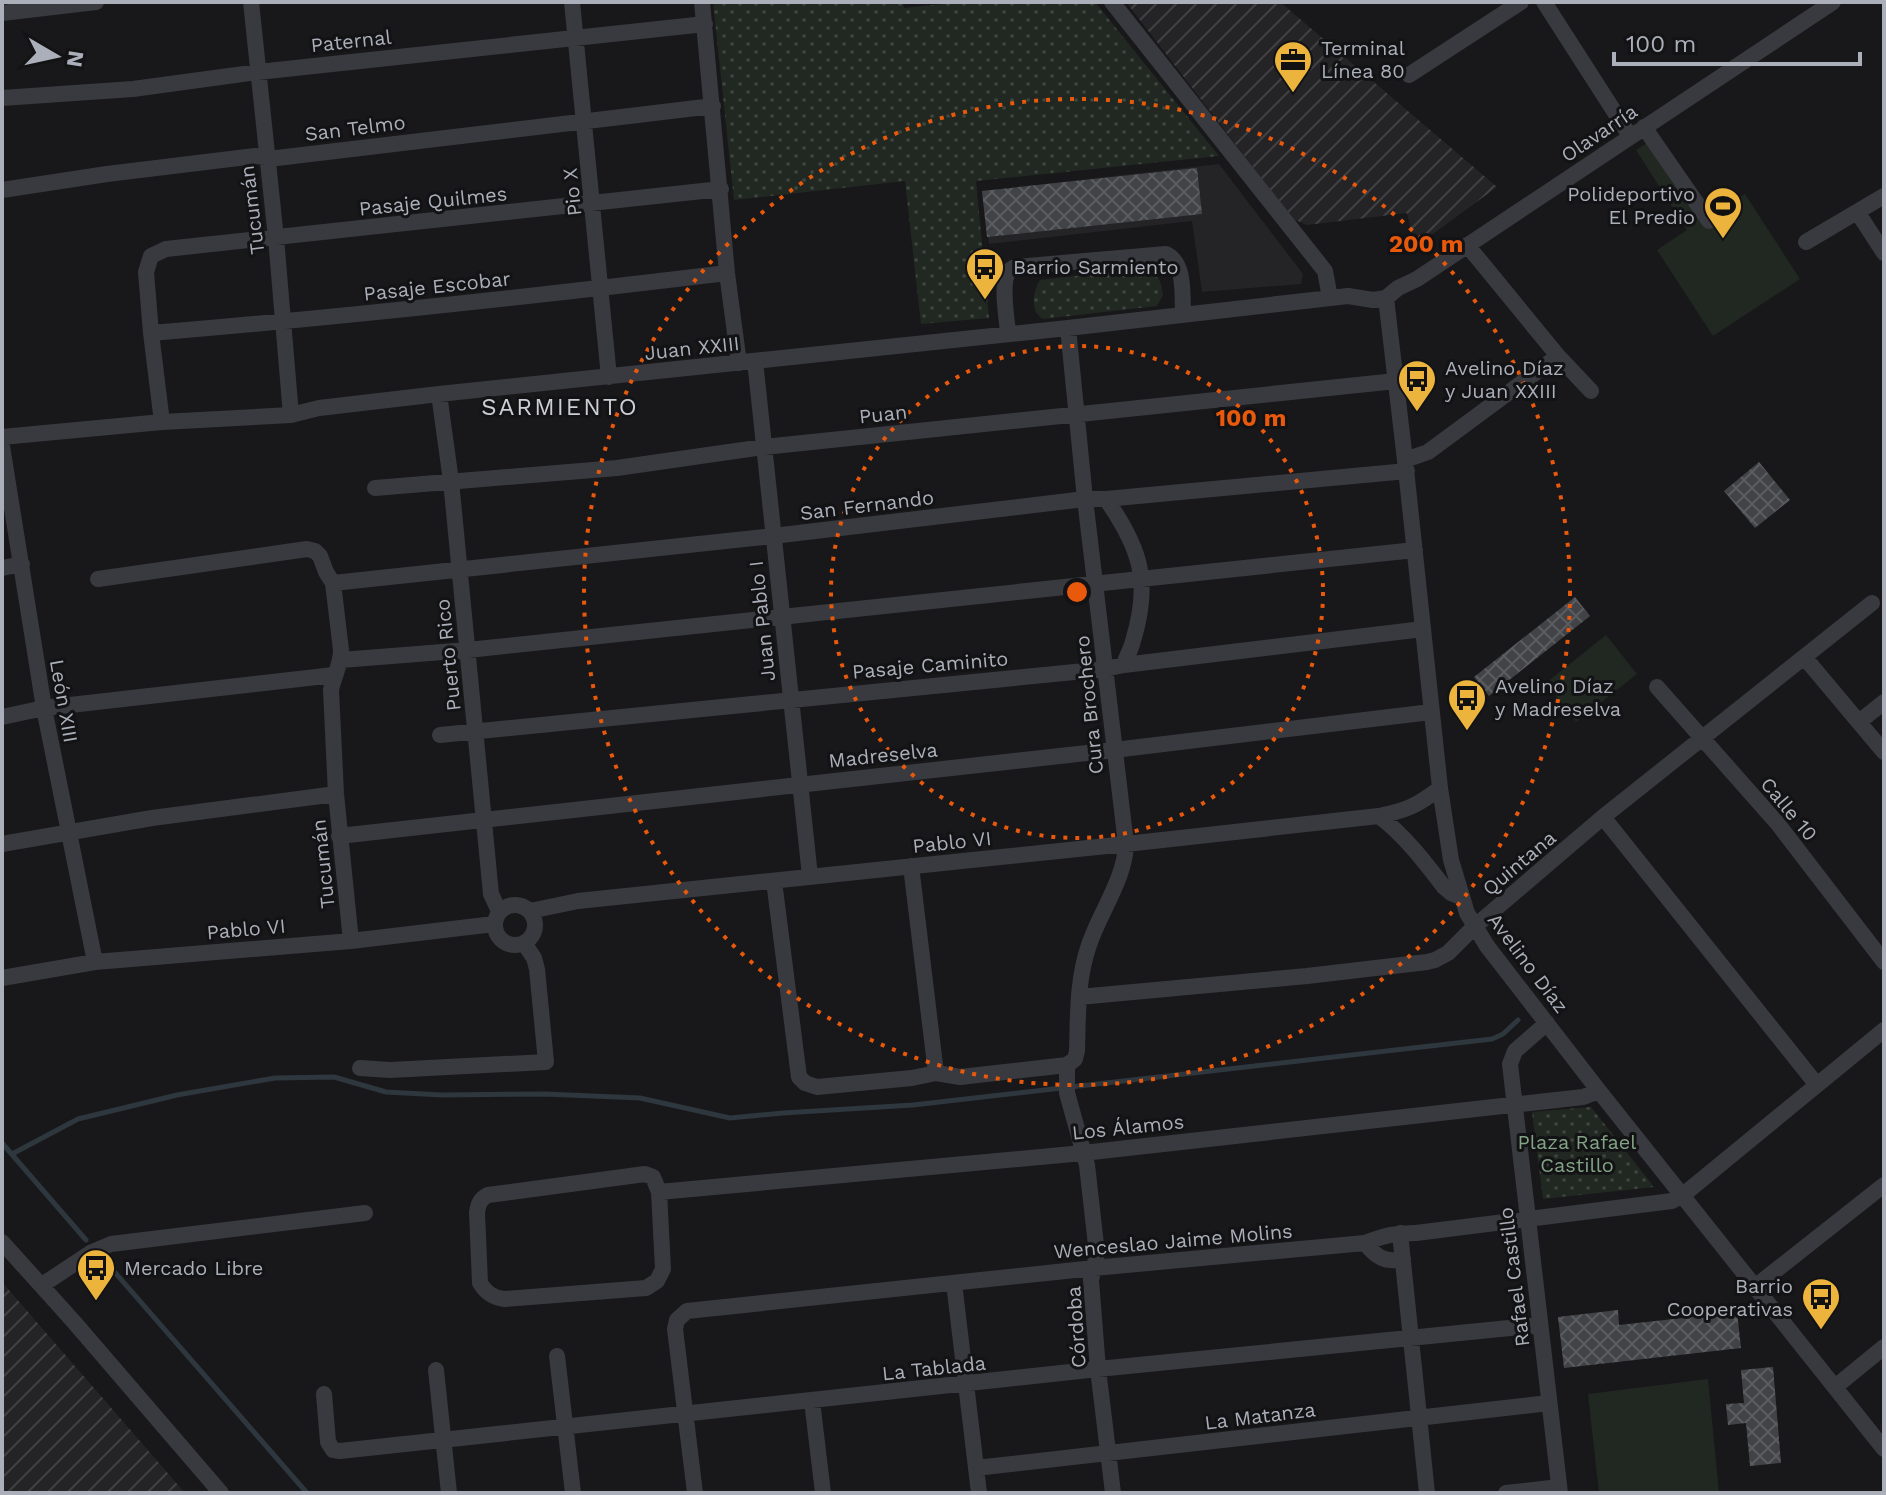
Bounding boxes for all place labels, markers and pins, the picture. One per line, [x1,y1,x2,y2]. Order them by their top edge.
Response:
place label: Terminal Línea 80 [1321,36,1405,83]
office icon: Terminal Línea 80 [1272,39,1314,94]
place label: Polideportivo El Predio [1567,182,1695,229]
sports icon: Polideportivo El Predio [1702,185,1744,240]
bus stop icon: Barrio Sarmiento [964,246,1006,301]
place label: Barrio Sarmiento [1013,255,1178,279]
place label: Avelino Díaz y Juan XXIII [1445,356,1564,403]
bus stop icon: Avelino Díaz y Juan XXIII [1396,358,1438,413]
centre of rings [1063,578,1091,606]
place label: Avelino Díaz y Madreselva [1495,674,1621,721]
bus stop icon: Avelino Díaz y Madreselva [1446,677,1488,732]
bus stop icon: Mercado Libre [75,1247,117,1302]
place label: Mercado Libre [124,1256,263,1280]
place label: Barrio Cooperativas [1667,1274,1793,1321]
bus stop icon: Barrio Cooperativas [1800,1276,1842,1331]

